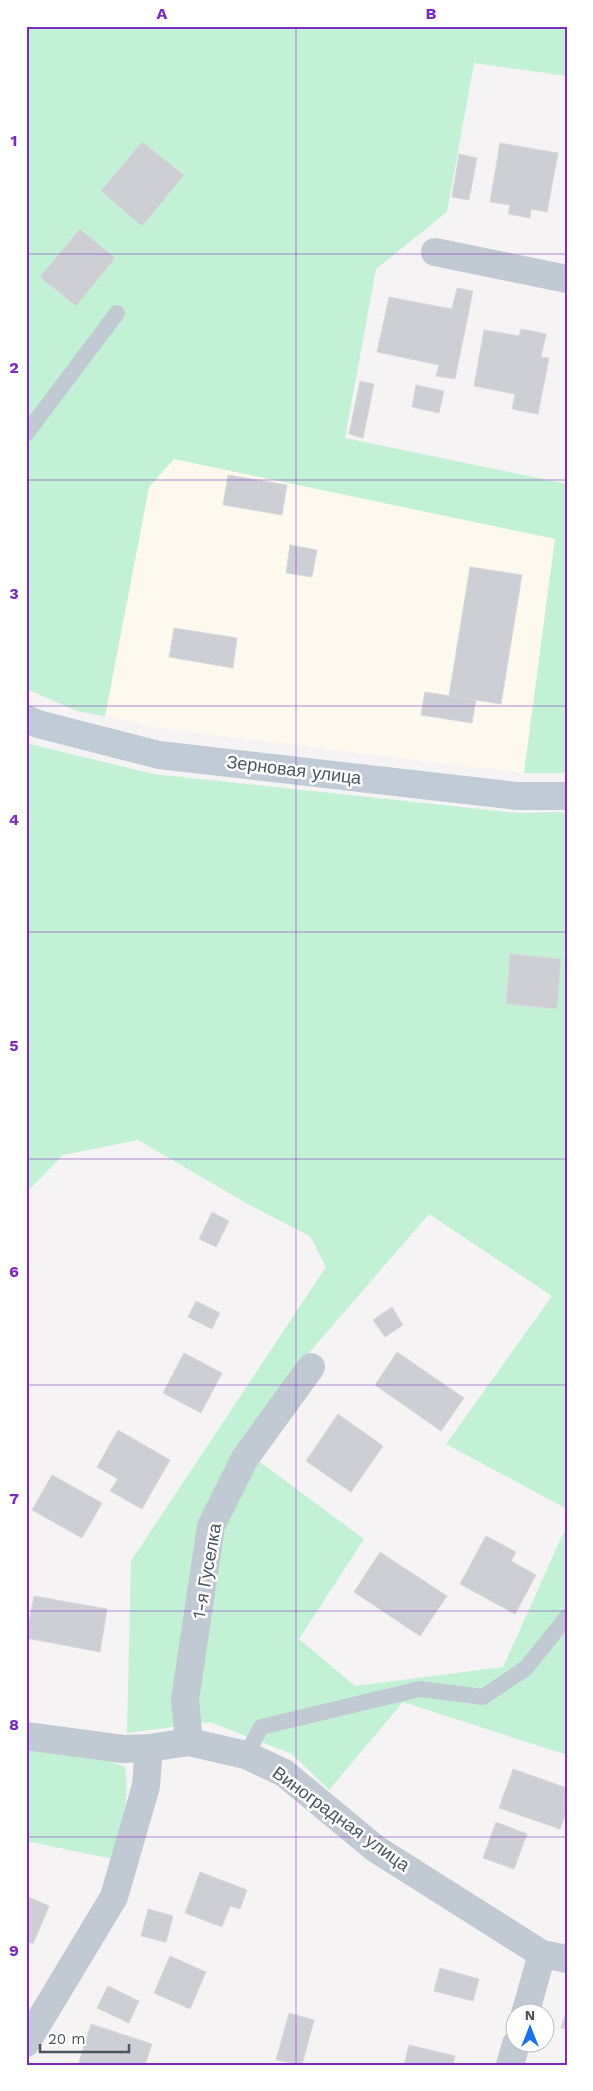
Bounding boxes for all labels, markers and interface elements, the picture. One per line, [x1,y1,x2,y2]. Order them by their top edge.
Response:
text: A [157,4,168,23]
text: B [426,4,437,23]
text: 1 [11,131,17,150]
text: 2 [9,358,19,377]
text: 3 [9,584,19,603]
street label: Зерновая улица [225,751,364,788]
text: 4 [9,810,19,829]
text: 5 [9,1036,19,1055]
text: 6 [9,1262,19,1281]
text: 7 [9,1489,19,1508]
street label: 1-я Гуселка [188,1521,225,1620]
text: 8 [9,1715,19,1734]
street label: Виноградная улица [269,1762,415,1876]
text: 9 [9,1941,19,1960]
north arrow [506,2004,556,2054]
text: N [525,2007,535,2023]
scale bar [40,2021,129,2053]
text: 20 m [48,2030,86,2048]

